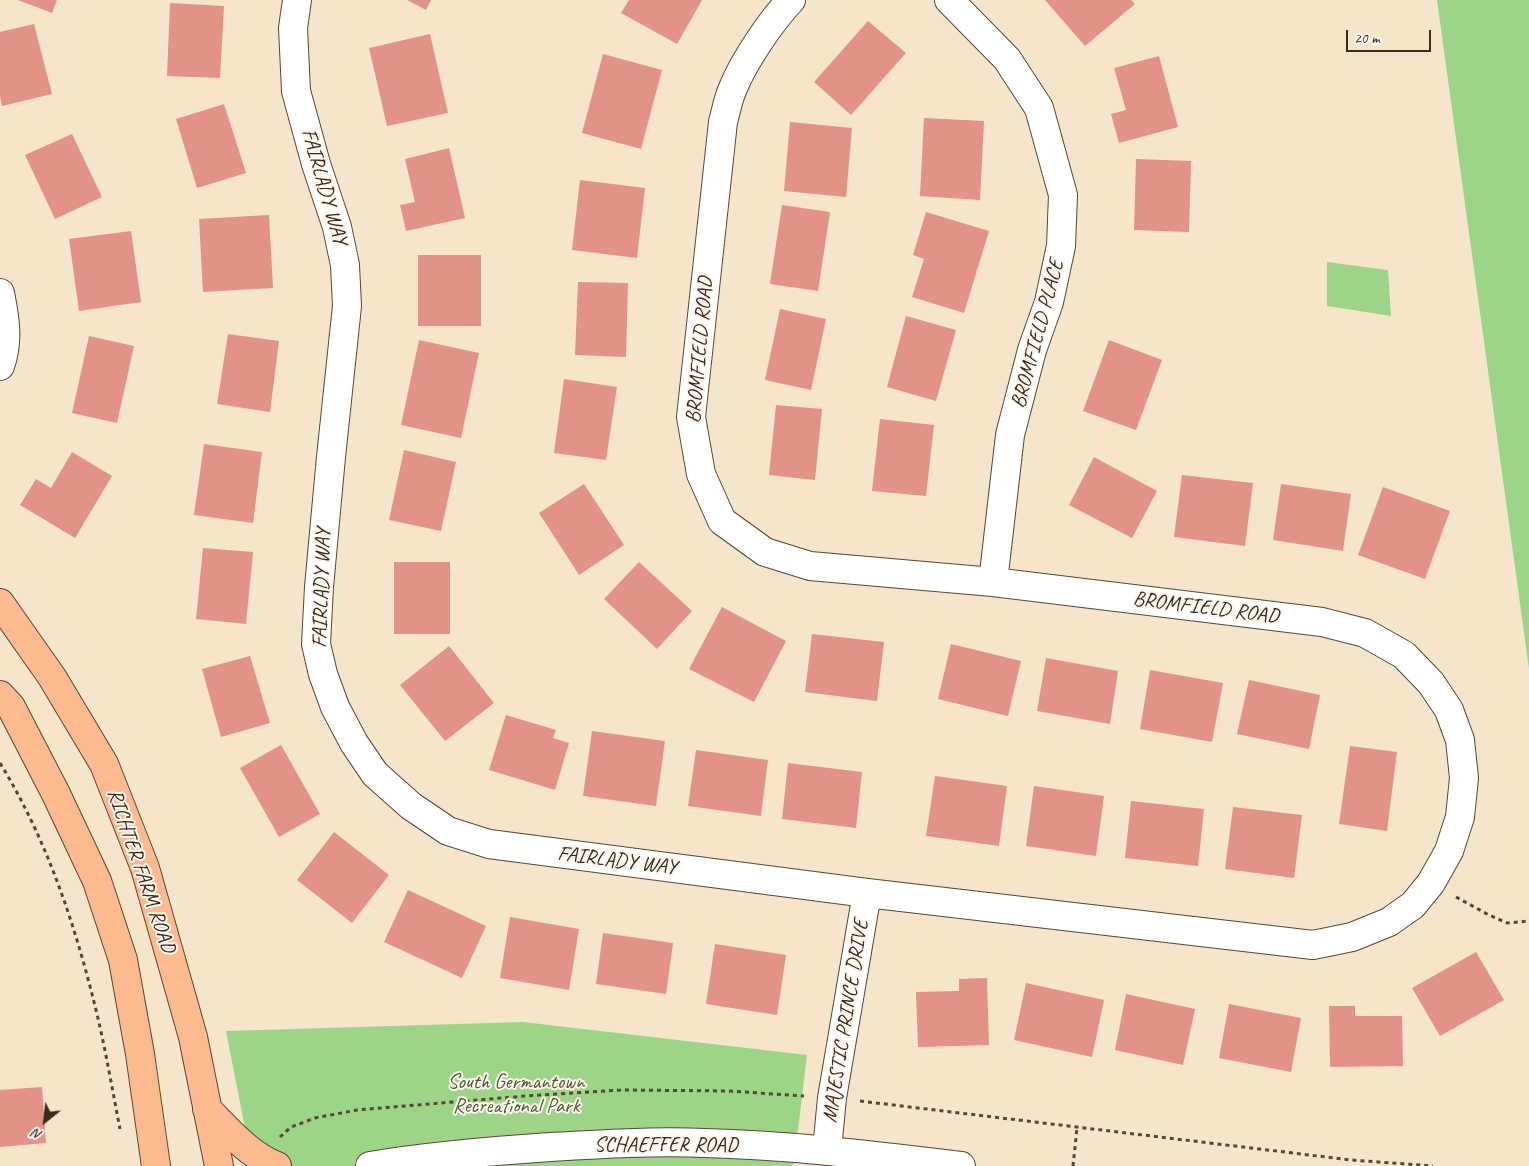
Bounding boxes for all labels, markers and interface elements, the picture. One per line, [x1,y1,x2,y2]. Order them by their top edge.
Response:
scale bar [1349,20,1434,52]
text: 20 m [1354,29,1380,48]
street label: FAIRLADY WAY [295,126,353,248]
street label: BROMFIELD PLACE [1006,257,1070,411]
street label: BROMFIELD ROAD [681,276,719,424]
street label: FAIRLADY WAY [307,528,337,648]
street label: BROMFIELD ROAD [1132,587,1280,629]
street label: RICHTER FARM ROAD [101,786,181,956]
street label: FAIRLADY WAY [556,841,678,881]
street label: MAJESTIC PRINCE DRIVE [818,918,874,1124]
park label: South Germantown Recreational Park [448,1069,584,1119]
north arrow [20,1096,70,1146]
text: N [30,1125,45,1144]
street label: SCHAEFFER ROAD [594,1132,738,1158]

